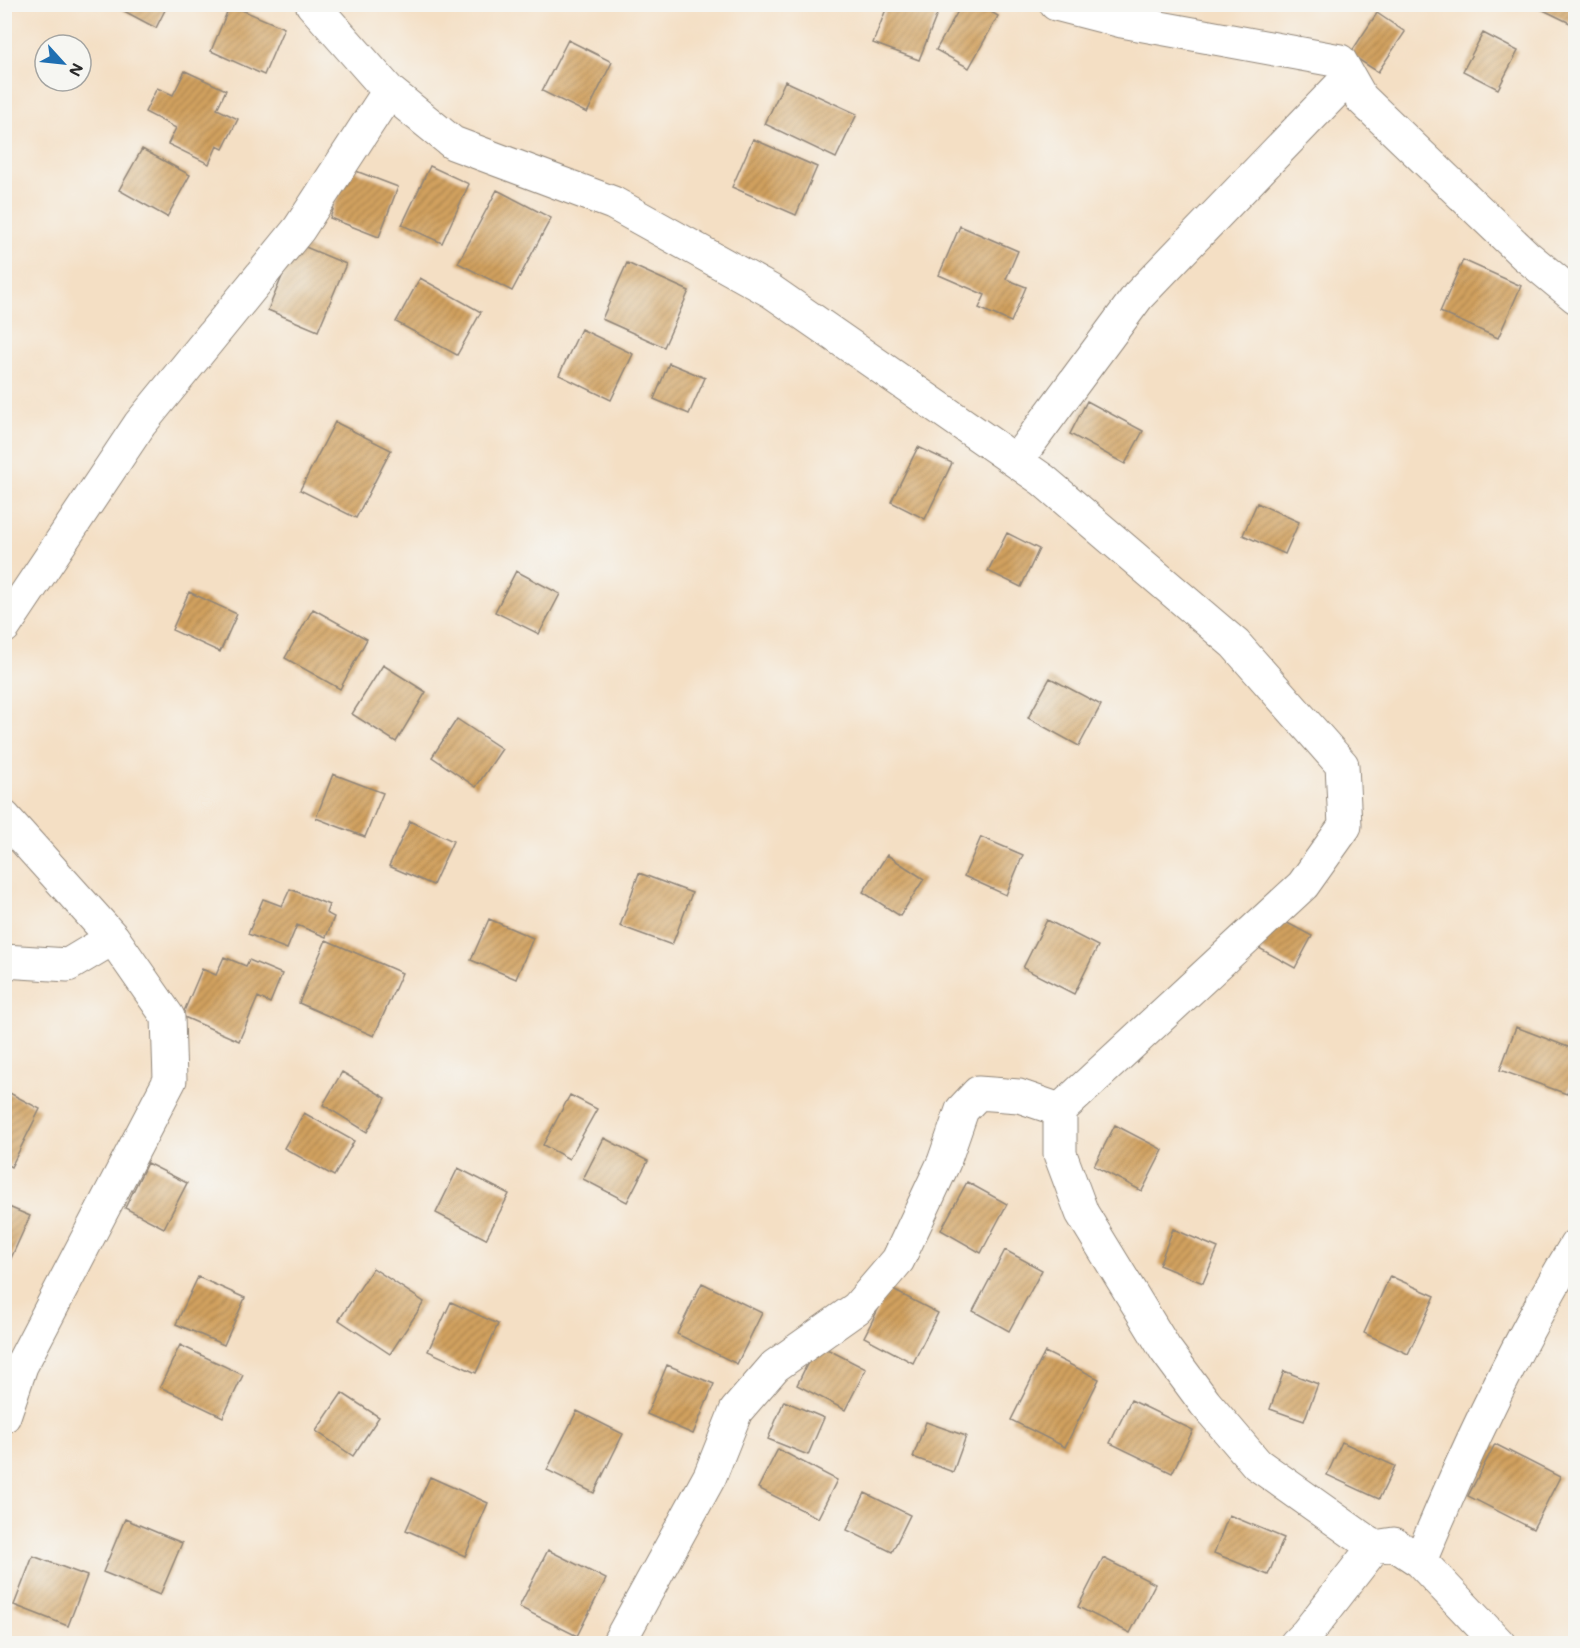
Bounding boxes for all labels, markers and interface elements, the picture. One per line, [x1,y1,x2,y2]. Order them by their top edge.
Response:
north arrow [33,33,93,93]
text: N [65,60,89,80]

